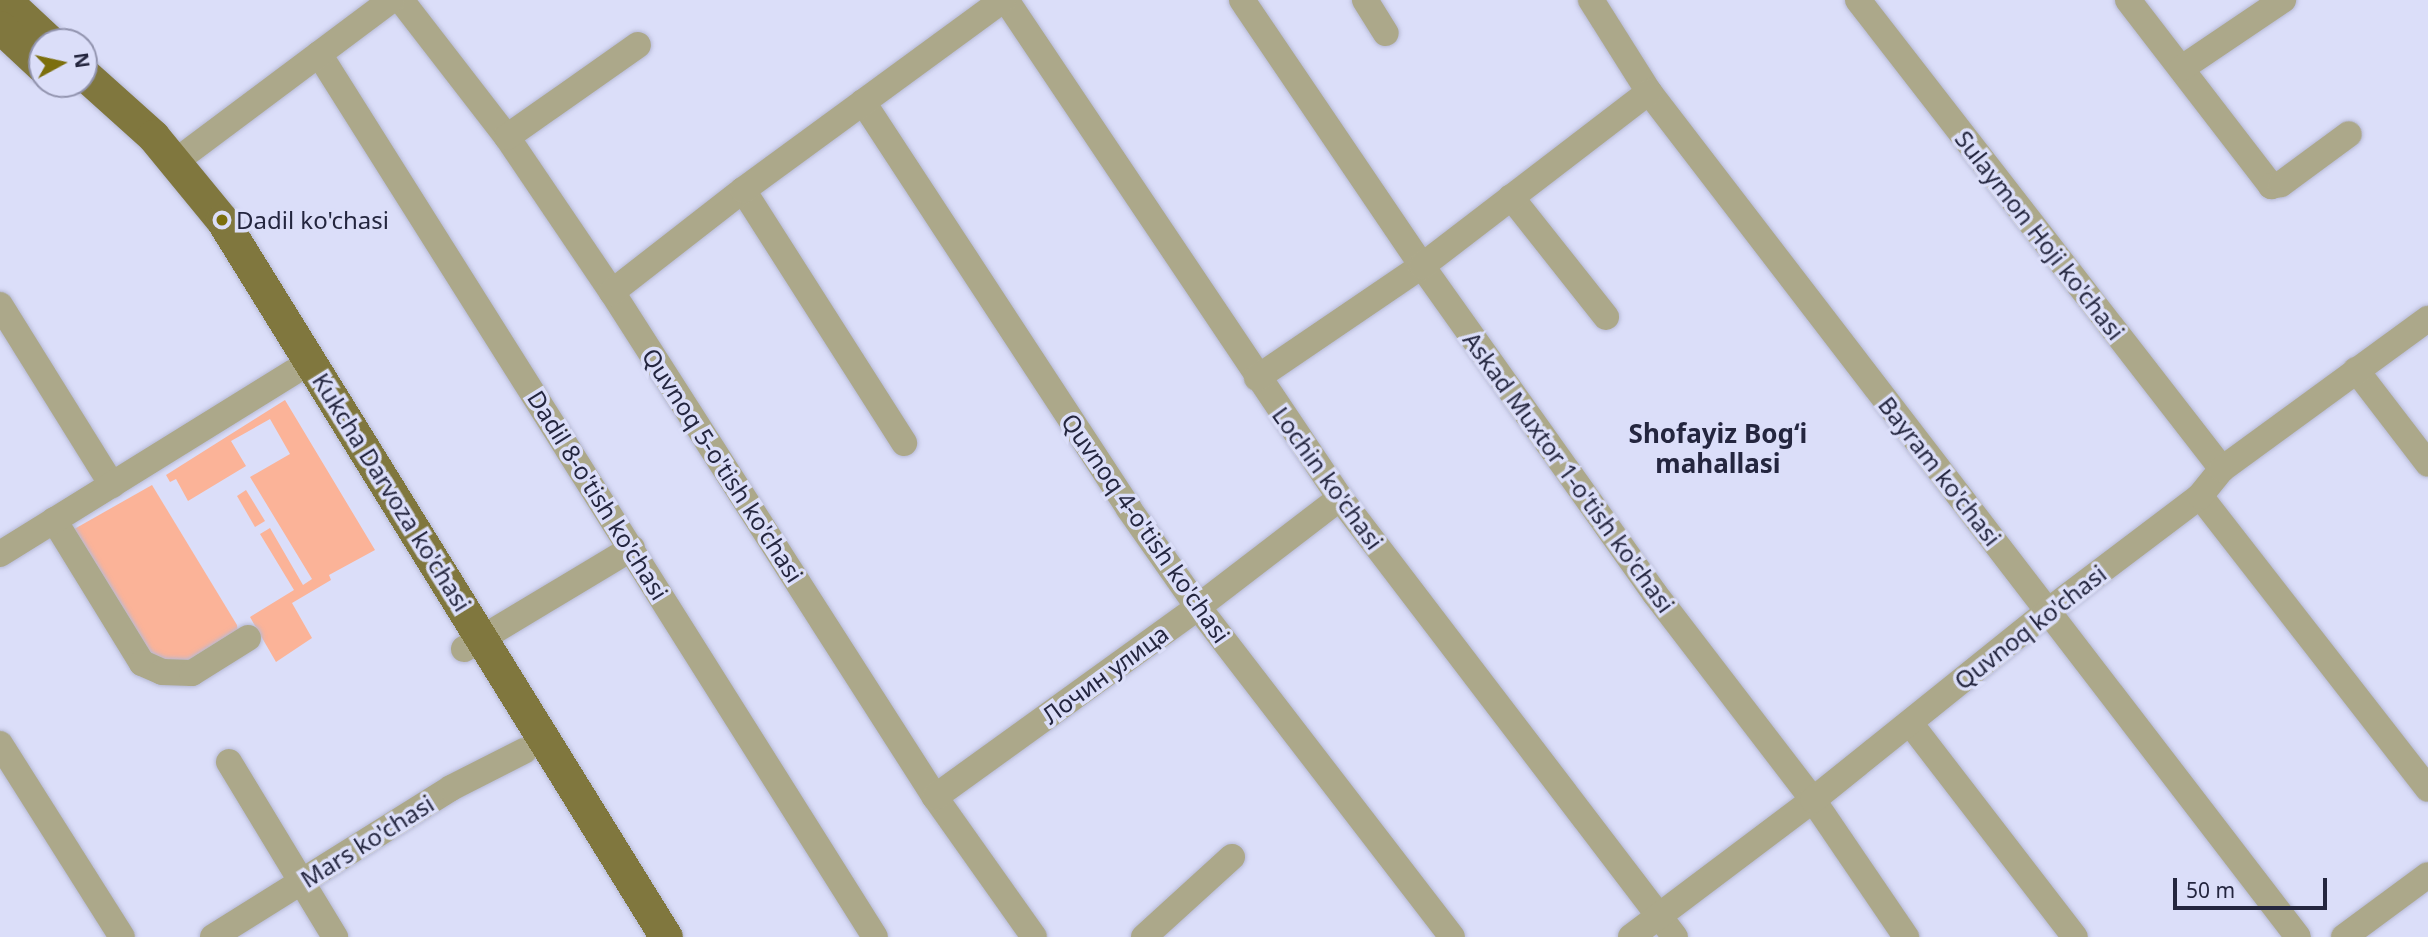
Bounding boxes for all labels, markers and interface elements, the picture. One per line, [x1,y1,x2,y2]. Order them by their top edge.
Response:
north arrow [28,28,98,98]
text: N [68,51,96,70]
street label: Sulaymon Hoji ko'chasi [1949,125,2131,345]
place label: Dadil ko'chasi [236,206,389,234]
marker: Dadil ko'chasi [214,212,230,228]
street label: Askad Muxtor 1-o'tish ko'chasi [1457,326,1681,618]
street label: Quvnoq 5-o'tish ko'chasi [637,343,809,587]
street label: Kukcha Darvoza ko'chasi [307,368,477,616]
street label: Dadil 8-o'tish ko'chasi [522,385,674,605]
street label: Bayram ko'chasi [1873,391,2007,551]
street label: Lochin ko'chasi [1267,401,1389,555]
street label: Quvnoq 4-o'tish ko'chasi [1056,408,1236,648]
district label: Shofayiz Bogʻi mahallasi [1629,418,1807,480]
street label: Quvnoq ko'chasi [1948,559,2112,695]
street label: Лочин улица [1036,619,1174,729]
street label: Mars ko'chasi [295,789,439,893]
scale bar [2176,864,2330,908]
text: 50 m [2186,876,2235,904]

